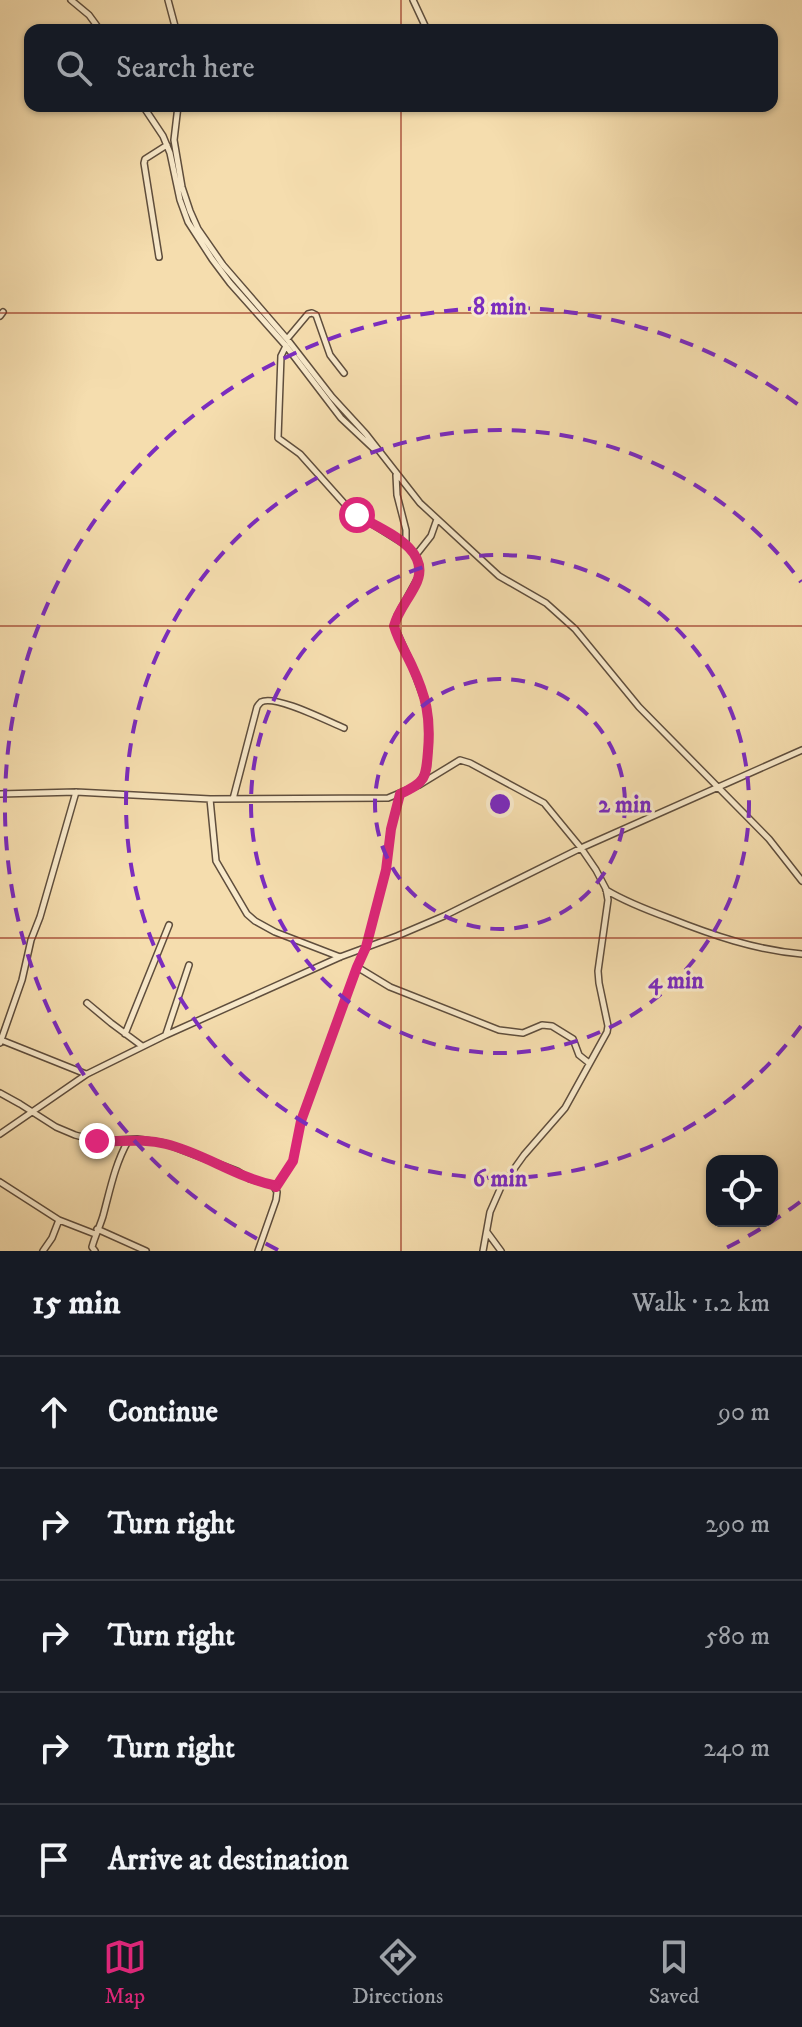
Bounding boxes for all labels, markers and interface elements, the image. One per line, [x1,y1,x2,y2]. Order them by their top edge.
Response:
search box [24,24,778,112]
icon: search [52,46,96,90]
text: Search here [116,50,255,87]
text: 8 min [473,292,527,322]
route start [339,497,375,533]
centre of rings [486,790,514,818]
text: 2 min [598,790,652,820]
text: 4 min [648,966,704,996]
route end [79,1123,115,1159]
map controls [706,1155,778,1227]
button: locate [706,1155,778,1227]
text: 6 min [473,1164,528,1194]
text: 15 min [32,1282,121,1324]
text: Walk · 1.2 km [632,1287,770,1320]
icon: ahead [32,1390,76,1434]
text: Continue [108,1394,218,1431]
text: 90 m [718,1396,770,1429]
icon: right [32,1502,76,1546]
text: Turn right [108,1506,235,1543]
text: 290 m [705,1508,770,1541]
icon: right [32,1614,76,1658]
text: Turn right [108,1618,235,1655]
text: 580 m [705,1620,770,1653]
icon: right [32,1726,76,1770]
text: Turn right [108,1730,235,1767]
text: 240 m [703,1732,770,1765]
icon: arrive [32,1838,76,1882]
text: Arrive at destination [108,1842,349,1879]
tab: Map [103,1935,147,2010]
tab: Directions [352,1935,443,2010]
tab: Saved [649,1935,699,2010]

